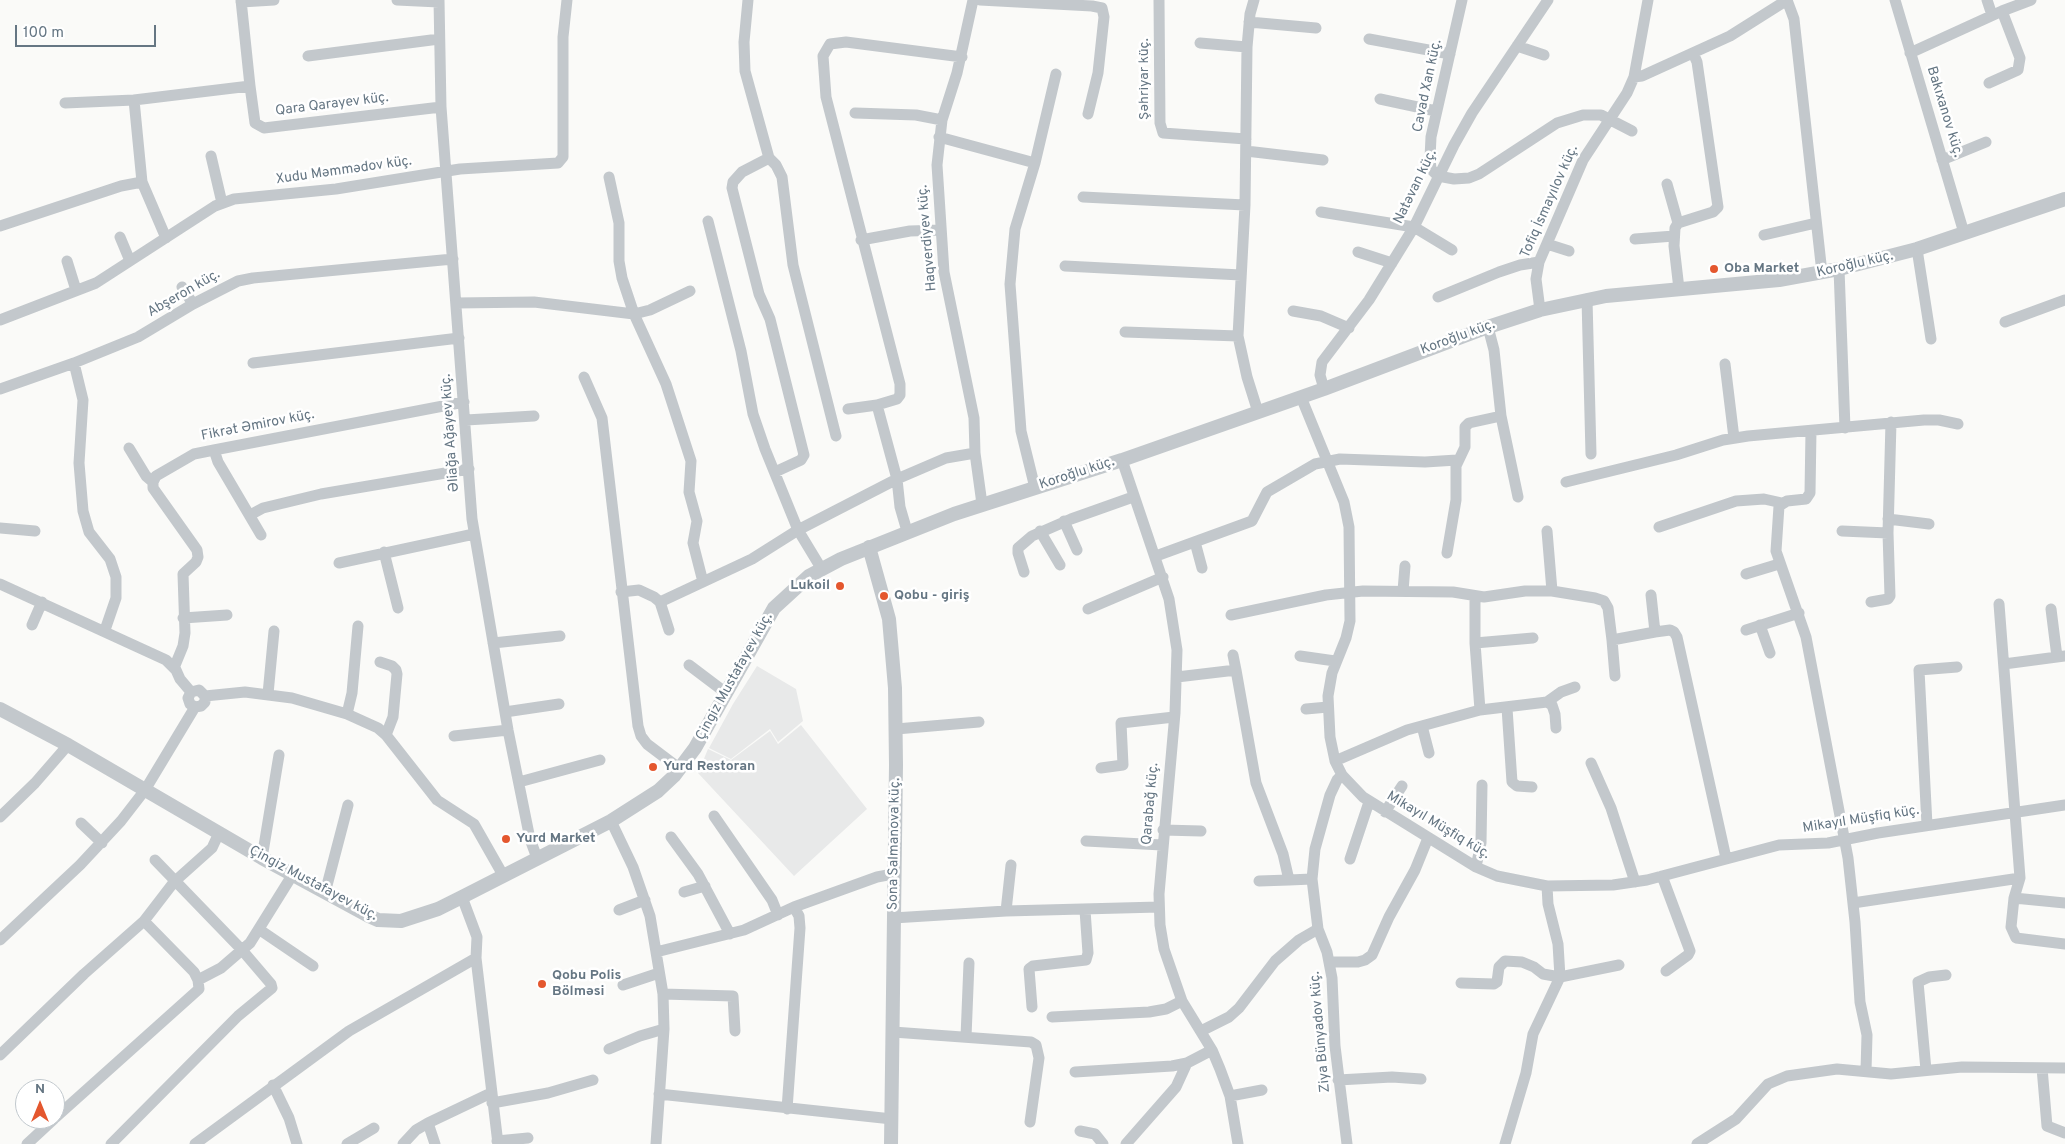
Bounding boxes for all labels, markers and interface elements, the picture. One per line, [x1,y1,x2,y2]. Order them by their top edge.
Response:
scale bar [18,15,159,47]
text: 100 m [23,24,64,43]
street label: Şəhriyar küç. [1137,38,1153,120]
street label: Cavad Xan küç. [1410,38,1446,134]
street label: Bakıxanov küç. [1922,65,1966,159]
street label: Qara Qarayev küç. [274,90,390,120]
street label: Tofiq İsmayılov küç. [1518,143,1582,261]
street label: Natəvan küç. [1391,147,1441,227]
street label: Xudu Məmmədov küç. [275,153,413,189]
street label: Haqverdiyev küç. [915,184,941,292]
street label: Koroğlu küç. [1815,248,1895,282]
place label: Oba Market [1724,261,1799,277]
marker: Oba Market [1708,263,1720,275]
street label: Abşeron küç. [145,267,223,321]
street label: Koroğlu küç. [1418,317,1498,359]
street label: Əliağa Ağayev küç. [438,373,464,493]
street label: Fikrət Əmirov küç. [200,407,316,445]
street label: Koroğlu küç. [1037,454,1117,494]
place label: Lukoil [790,578,830,594]
marker: Lukoil [834,580,846,592]
place label: Qobu - giriş [894,588,970,604]
marker: Qobu - giriş [878,590,890,602]
street label: Çingiz Mustafayev küç. [693,610,777,744]
place label: Yurd Restoran [663,759,755,775]
marker: Yurd Restoran [647,761,659,773]
street label: Qarabağ küç. [1139,762,1163,846]
street label: Sona Salmanova küç. [885,778,905,910]
street label: Mikayıl Müşfiq küç. [1383,788,1493,864]
street label: Mikayıl Müşfiq küç. [1802,802,1920,838]
place label: Yurd Market [516,831,595,847]
marker: Yurd Market [500,833,512,845]
street label: Çingiz Mustafayev küç. [246,843,380,925]
place label: Qobu Polis Bölməsi [552,968,621,1000]
street label: Ziya Bünyadov küç. [1307,971,1335,1093]
marker: Qobu Polis Bölməsi [536,978,548,990]
north arrow [15,1079,65,1129]
text: N [35,1081,45,1098]

